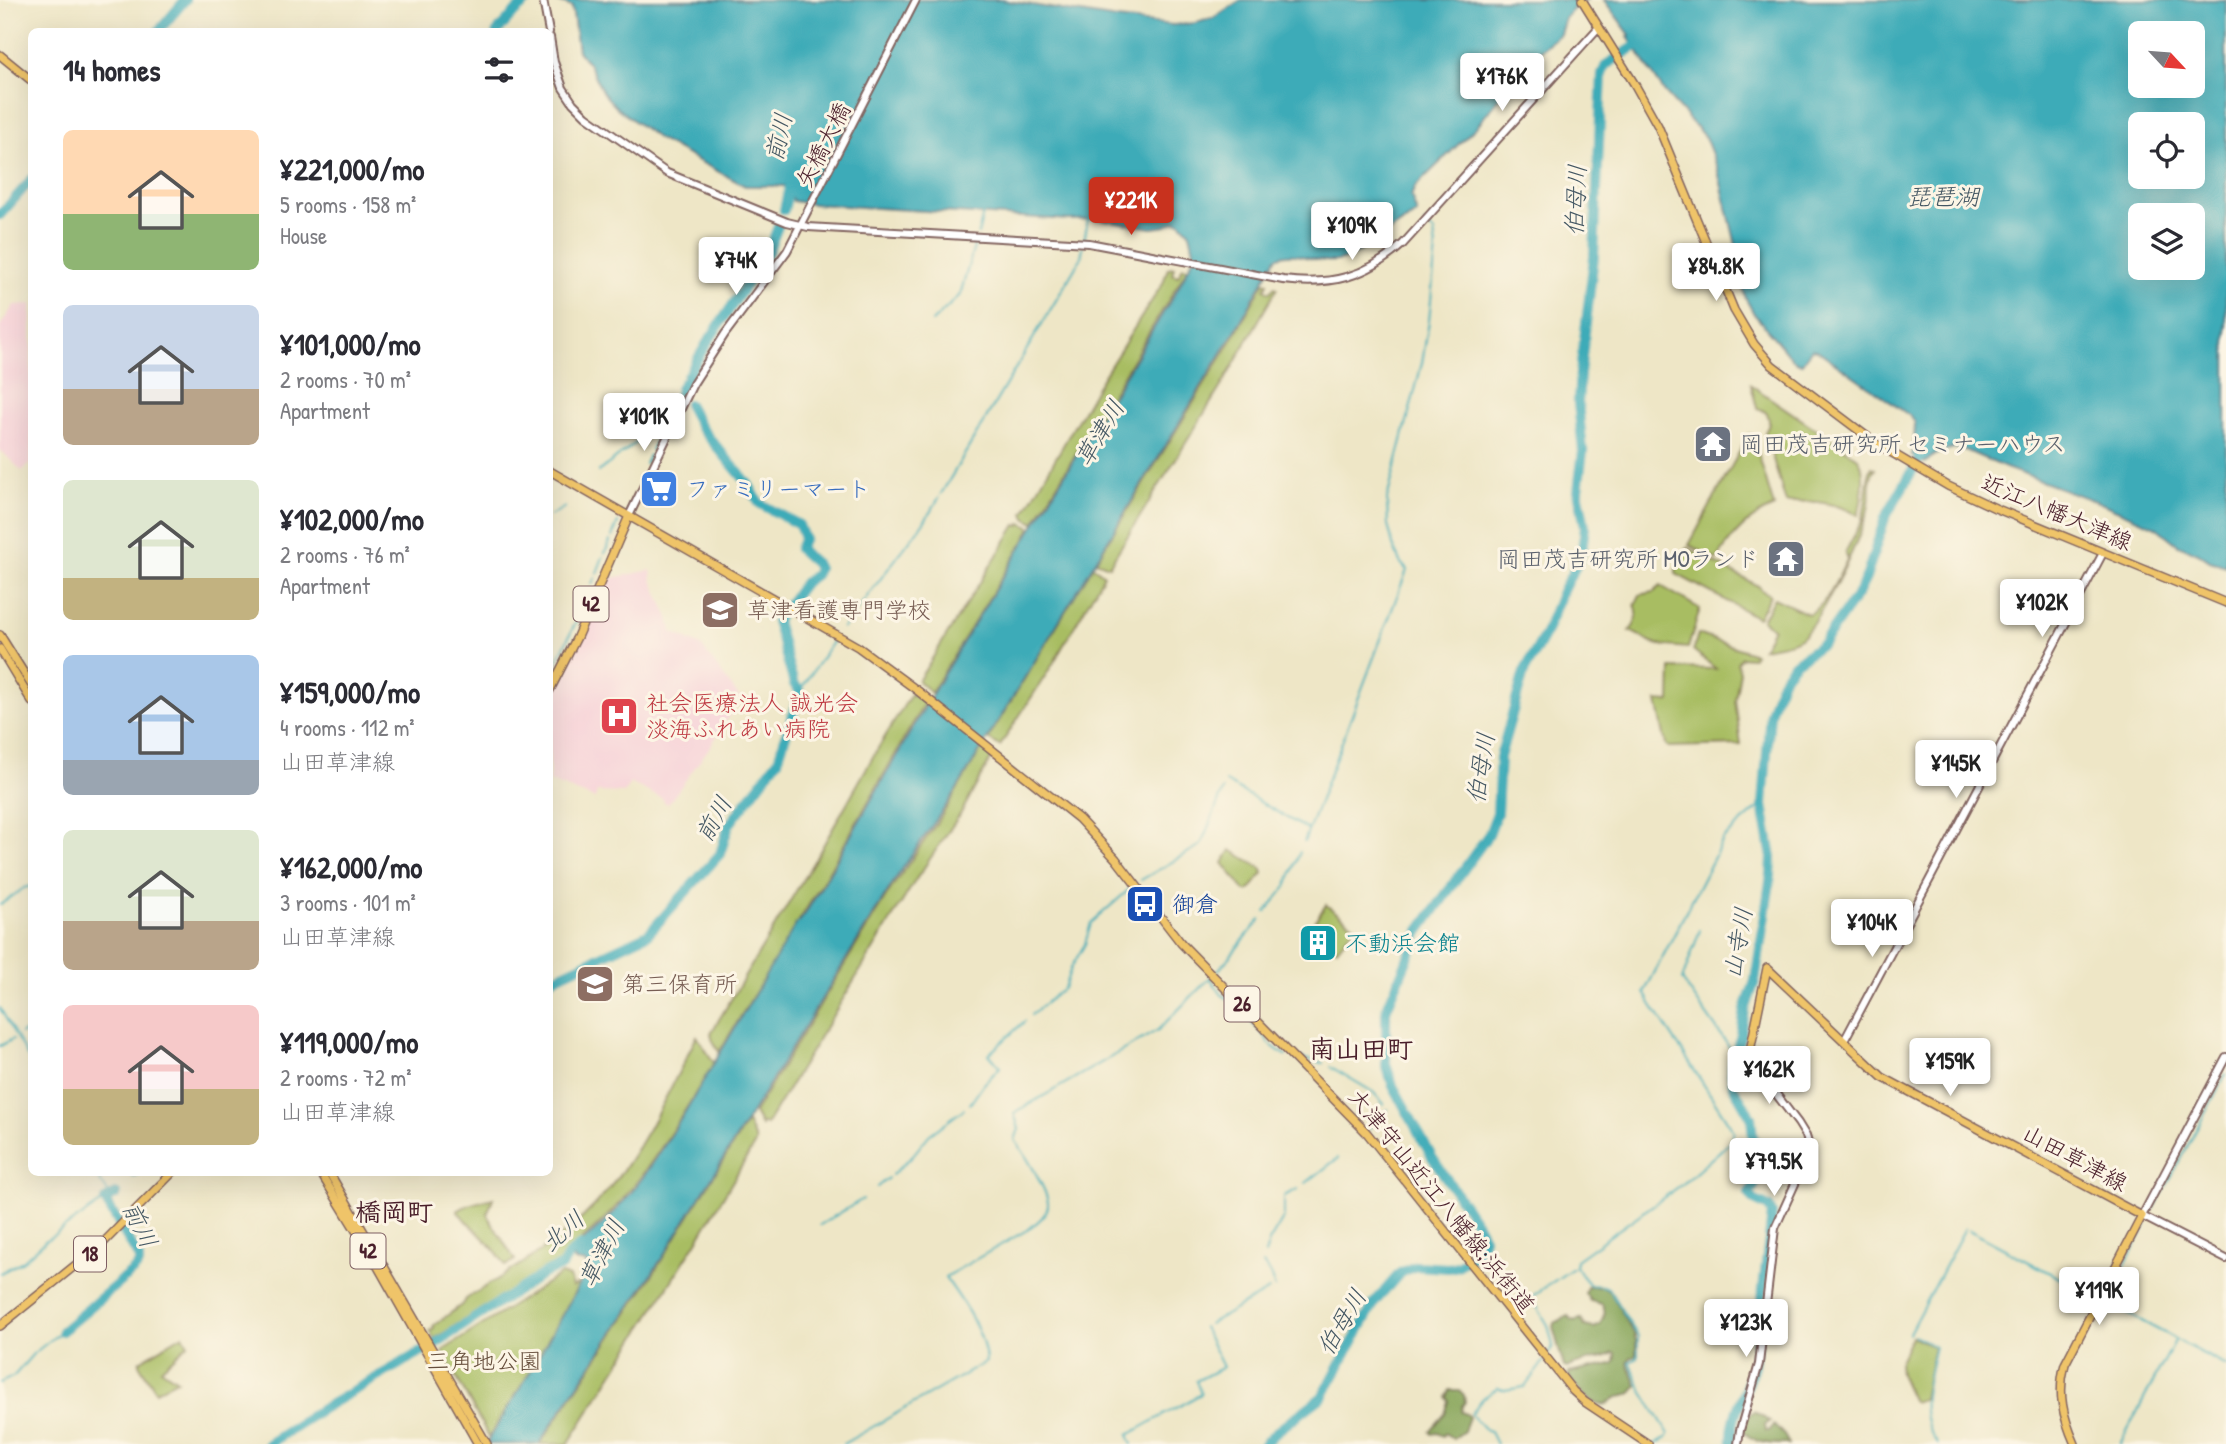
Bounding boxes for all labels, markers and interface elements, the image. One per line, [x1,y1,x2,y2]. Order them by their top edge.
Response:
north arrow [2128,21,2205,98]
map controls [2128,21,2205,280]
text: 14 homes [63,50,161,90]
icon: filters [480,51,518,89]
pin: ¥176K [1453,54,1551,113]
text: ¥176K [1476,60,1528,91]
street label: 矢橋大橋 [788,97,857,193]
water label: 前川 [757,110,799,164]
button: locate [2128,112,2205,189]
text: ¥221,000/mo [280,149,424,189]
icon: home [119,158,203,242]
water label: 伯母川 [1557,163,1593,237]
pin: ¥221K [1082,177,1180,237]
water label: 琵琶湖 [1907,180,1981,212]
text: ¥221K [1105,184,1157,215]
text: 5 rooms · 158 m² [280,189,416,220]
pin: ¥109K [1303,202,1401,262]
button: layers [2128,203,2205,280]
text: ¥109K [1327,209,1377,240]
text: House [280,220,327,251]
pin: ¥74K [695,238,777,297]
text: ¥74K [715,244,757,275]
pin: ¥84.8K [1659,244,1773,303]
text: ¥84.8K [1688,250,1744,281]
text: ¥101,000/mo [280,324,421,364]
icon: home [119,333,203,417]
text: 2 rooms · 70 m² [280,364,411,395]
pin: ¥101K [595,393,693,453]
water label: 草津川 [1067,393,1131,472]
text: Apartment [280,395,370,426]
text: ¥101K [619,400,669,431]
temple icon: 岡田茂吉研究所 セミナーハウス [1692,423,1734,465]
place label: 岡田茂吉研究所 セミナーハウス [1740,428,2065,459]
street label: 近江八幡大津線 [1977,466,2137,557]
supermarket icon: ファミリーマート [638,468,680,510]
place label: ファミリーマート [686,473,870,504]
text: ¥102,000/mo [280,499,424,539]
icon: home [119,508,203,592]
temple icon: 岡田茂吉研究所 MOランド [1765,538,1807,580]
text: 2 rooms · 76 m² [280,539,410,570]
place label: 岡田茂吉研究所 MOランド [1497,543,1759,574]
text: Apartment [280,570,370,601]
pin: ¥102K [1993,580,2091,639]
road number: 42 [574,586,608,622]
text: ¥102K [2016,586,2068,617]
school or university icon: 草津看護専門学校 [699,589,741,631]
place label: 草津看護専門学校 [747,594,931,625]
text: ¥159,000/mo [280,672,420,712]
icon: home [119,683,203,767]
place label: 社会医療法人 誠光会 淡海ふれあい病院 [646,687,858,744]
hospital icon: 社会医療法人 誠光会 淡海ふれあい病院 [598,695,640,737]
text: 4 rooms · 112 m² [280,712,415,743]
water label: 伯母川 [1459,730,1501,806]
pin: ¥145K [1907,740,2005,800]
text: 山田草津線 [280,746,395,777]
text: ¥145K [1931,747,1981,778]
water label: 前川 [687,790,739,847]
text: ¥162,000/mo [280,847,422,887]
icon: home [119,858,203,942]
bus stop icon: 御倉 [1124,883,1166,925]
text: 3 rooms · 101 m² [280,887,416,918]
place label: 御倉 [1172,888,1218,919]
pin: ¥104K [1823,900,1921,959]
water label: 山寺川 [1715,905,1759,981]
text: ¥104K [1847,906,1897,937]
text: 山田草津線 [280,921,395,952]
building icon: 不動浜会館 [1297,922,1339,964]
place label: 不動浜会館 [1345,927,1460,958]
school or university icon: 第三保育所 [574,963,616,1005]
place label: 第三保育所 [622,968,737,999]
road number: 26 [1224,986,1260,1021]
text: ¥119,000/mo [280,1022,418,1062]
district label: 南山田町 [1309,1031,1413,1066]
icon: home [119,1033,203,1117]
pin: ¥159K [1901,1038,1999,1098]
text: ¥159K [1925,1045,1975,1076]
pin: ¥162K [1720,1046,1818,1106]
text: ¥162K [1744,1053,1795,1084]
text: 2 rooms · 72 m² [280,1062,412,1093]
street label: 大津守山近江八幡線;浜街道 [1342,1082,1543,1320]
text: 山田草津線 [280,1096,395,1127]
street label: 山田草津線 [2017,1117,2133,1198]
pin: ¥79.5K [1717,1138,1831,1198]
text: ¥79.5K [1745,1145,1803,1176]
district label: 橋岡町 [355,1194,433,1229]
water label: 前川 [116,1196,166,1253]
water label: 北川 [534,1202,591,1258]
water label: 草津川 [571,1213,632,1292]
road number: 42 [350,1234,386,1268]
road number: 18 [74,1236,106,1272]
pin: ¥119K [2050,1268,2148,1327]
text: ¥119K [2075,1274,2123,1305]
water label: 伯母川 [1309,1282,1373,1361]
pin: ¥123K [1697,1300,1795,1359]
text: ¥123K [1720,1306,1772,1337]
park label: 三角地公園 [427,1345,542,1376]

